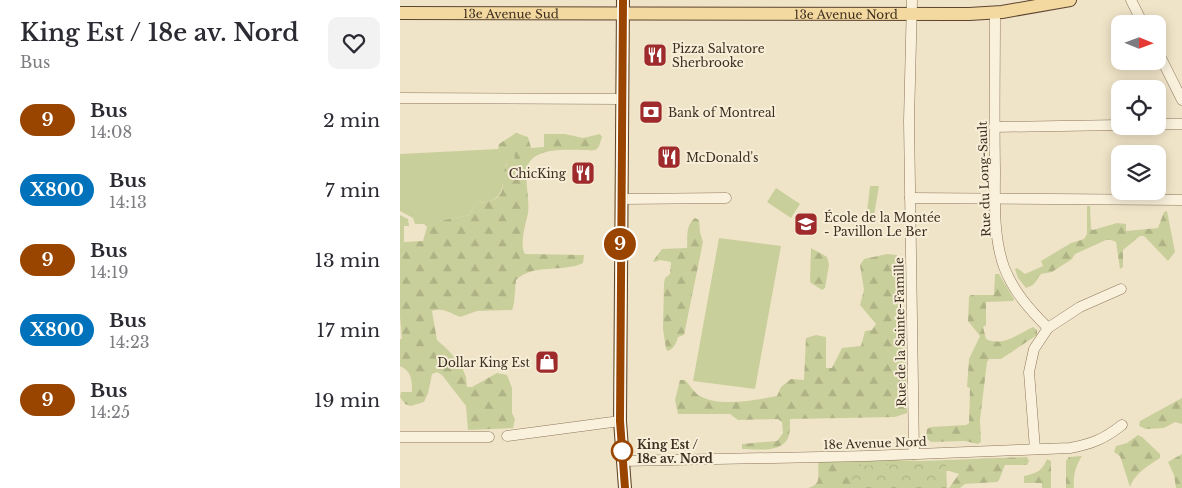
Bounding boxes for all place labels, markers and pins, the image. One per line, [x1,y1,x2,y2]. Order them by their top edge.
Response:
place label: Pizza Salvatore Sherbrooke [672,41,765,70]
restaurant icon: Pizza Salvatore Sherbrooke [642,42,668,68]
bank icon: Bank of Montreal [638,99,664,125]
place label: Bank of Montreal [668,105,776,120]
restaurant icon: McDonald's [656,144,682,170]
place label: McDonald's [686,150,758,165]
restaurant icon: ChicKing [570,160,596,186]
place label: ChicKing [509,166,567,181]
place label: École de la Montée - Pavillon Le Ber [824,209,941,239]
school or university icon: École de la Montée - Pavillon Le Ber [793,211,819,237]
shop icon: Dollar King Est [534,349,560,375]
place label: Dollar King Est [437,355,530,370]
place label: King Est / 18e av. Nord [637,437,714,466]
marker: King Est / 18e av. Nord [611,440,633,462]

